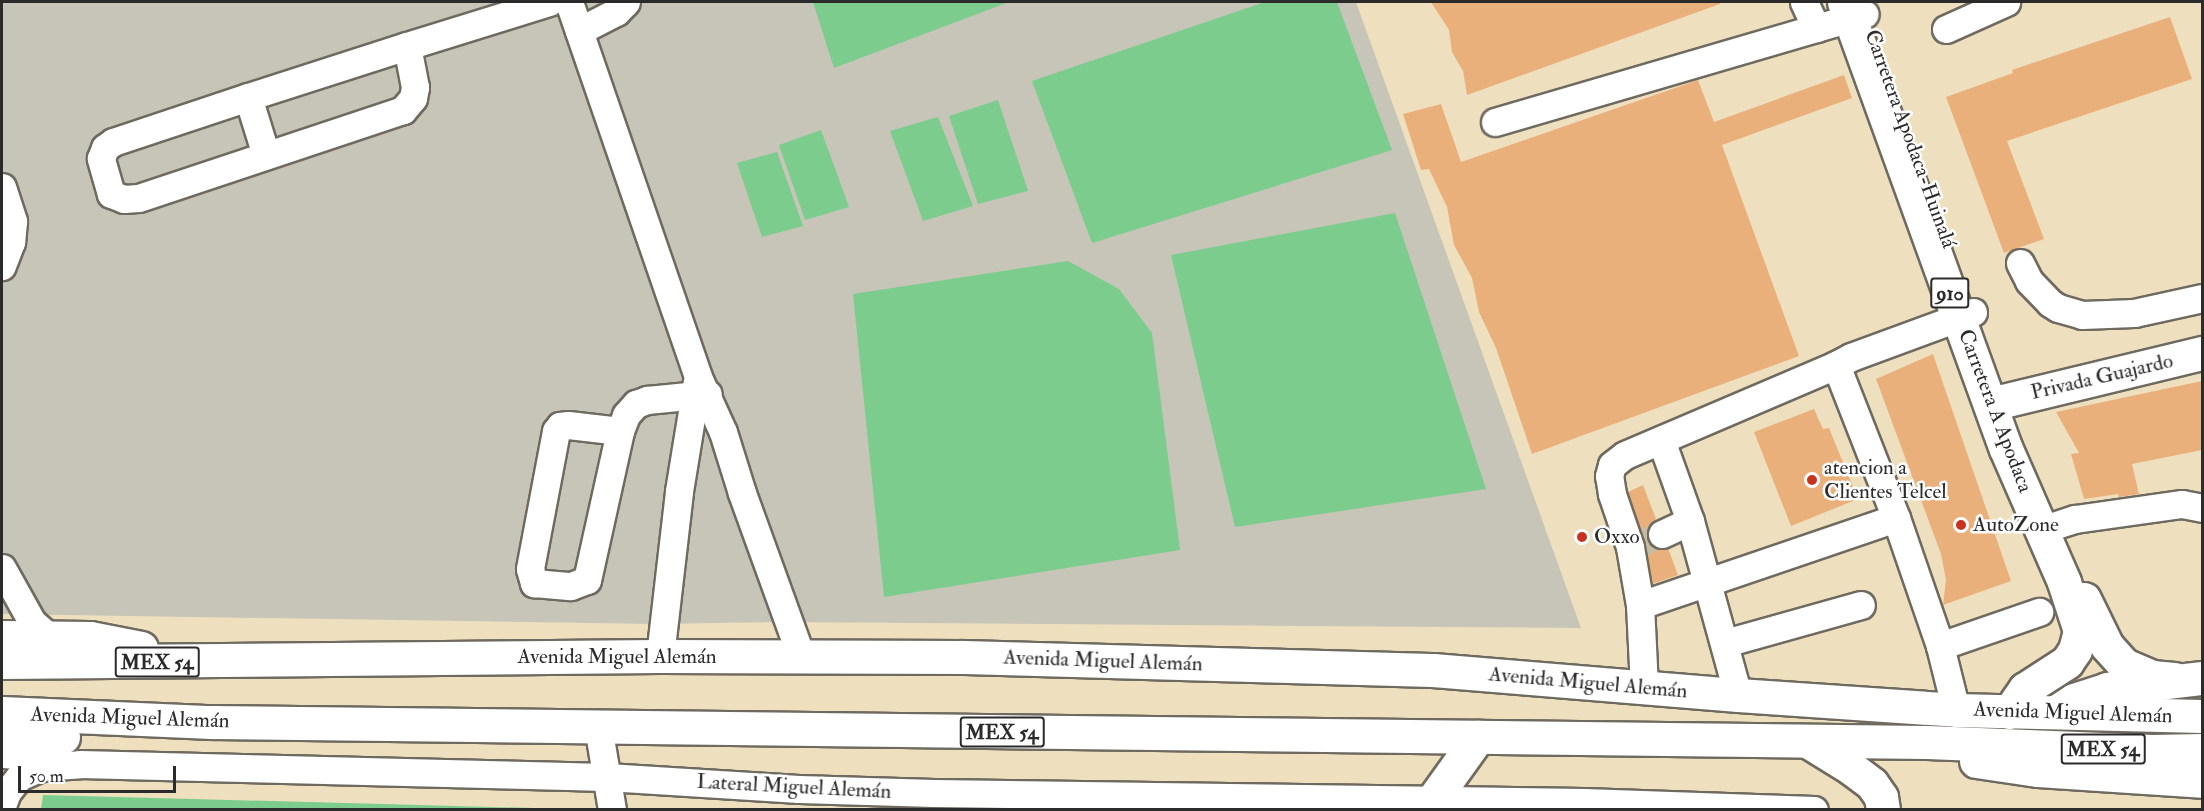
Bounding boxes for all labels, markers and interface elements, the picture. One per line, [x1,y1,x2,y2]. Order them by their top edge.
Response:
street label: Carretera Apodaca-Huinalá [1859,26,1961,252]
road number: 910 [1929,276,1971,310]
street label: Carretera A Apodaca [1952,326,2038,496]
street label: Privada Guajardo [2028,348,2176,406]
place label: atencion a Clientes Telcel [1824,455,1947,505]
marker: atencion a Clientes Telcel [1805,473,1819,487]
place label: AutoZone [1973,512,2059,538]
marker: AutoZone [1954,518,1968,532]
place label: Oxxo [1594,524,1640,550]
marker: Oxxo [1575,530,1589,544]
street label: Avenida Miguel Alemán [517,644,717,670]
road number: MEX 54 [114,645,201,679]
street label: Avenida Miguel Alemán [1003,645,1203,677]
street label: Avenida Miguel Alemán [1488,662,1688,704]
street label: Avenida Miguel Alemán [1973,697,2173,729]
street label: Avenida Miguel Alemán [30,702,230,734]
road number: MEX 54 [958,715,1046,749]
road number: MEX 54 [2060,732,2146,766]
scale bar [21,754,178,792]
text: 50 m [29,765,64,788]
street label: Lateral Miguel Alemán [696,769,892,805]

